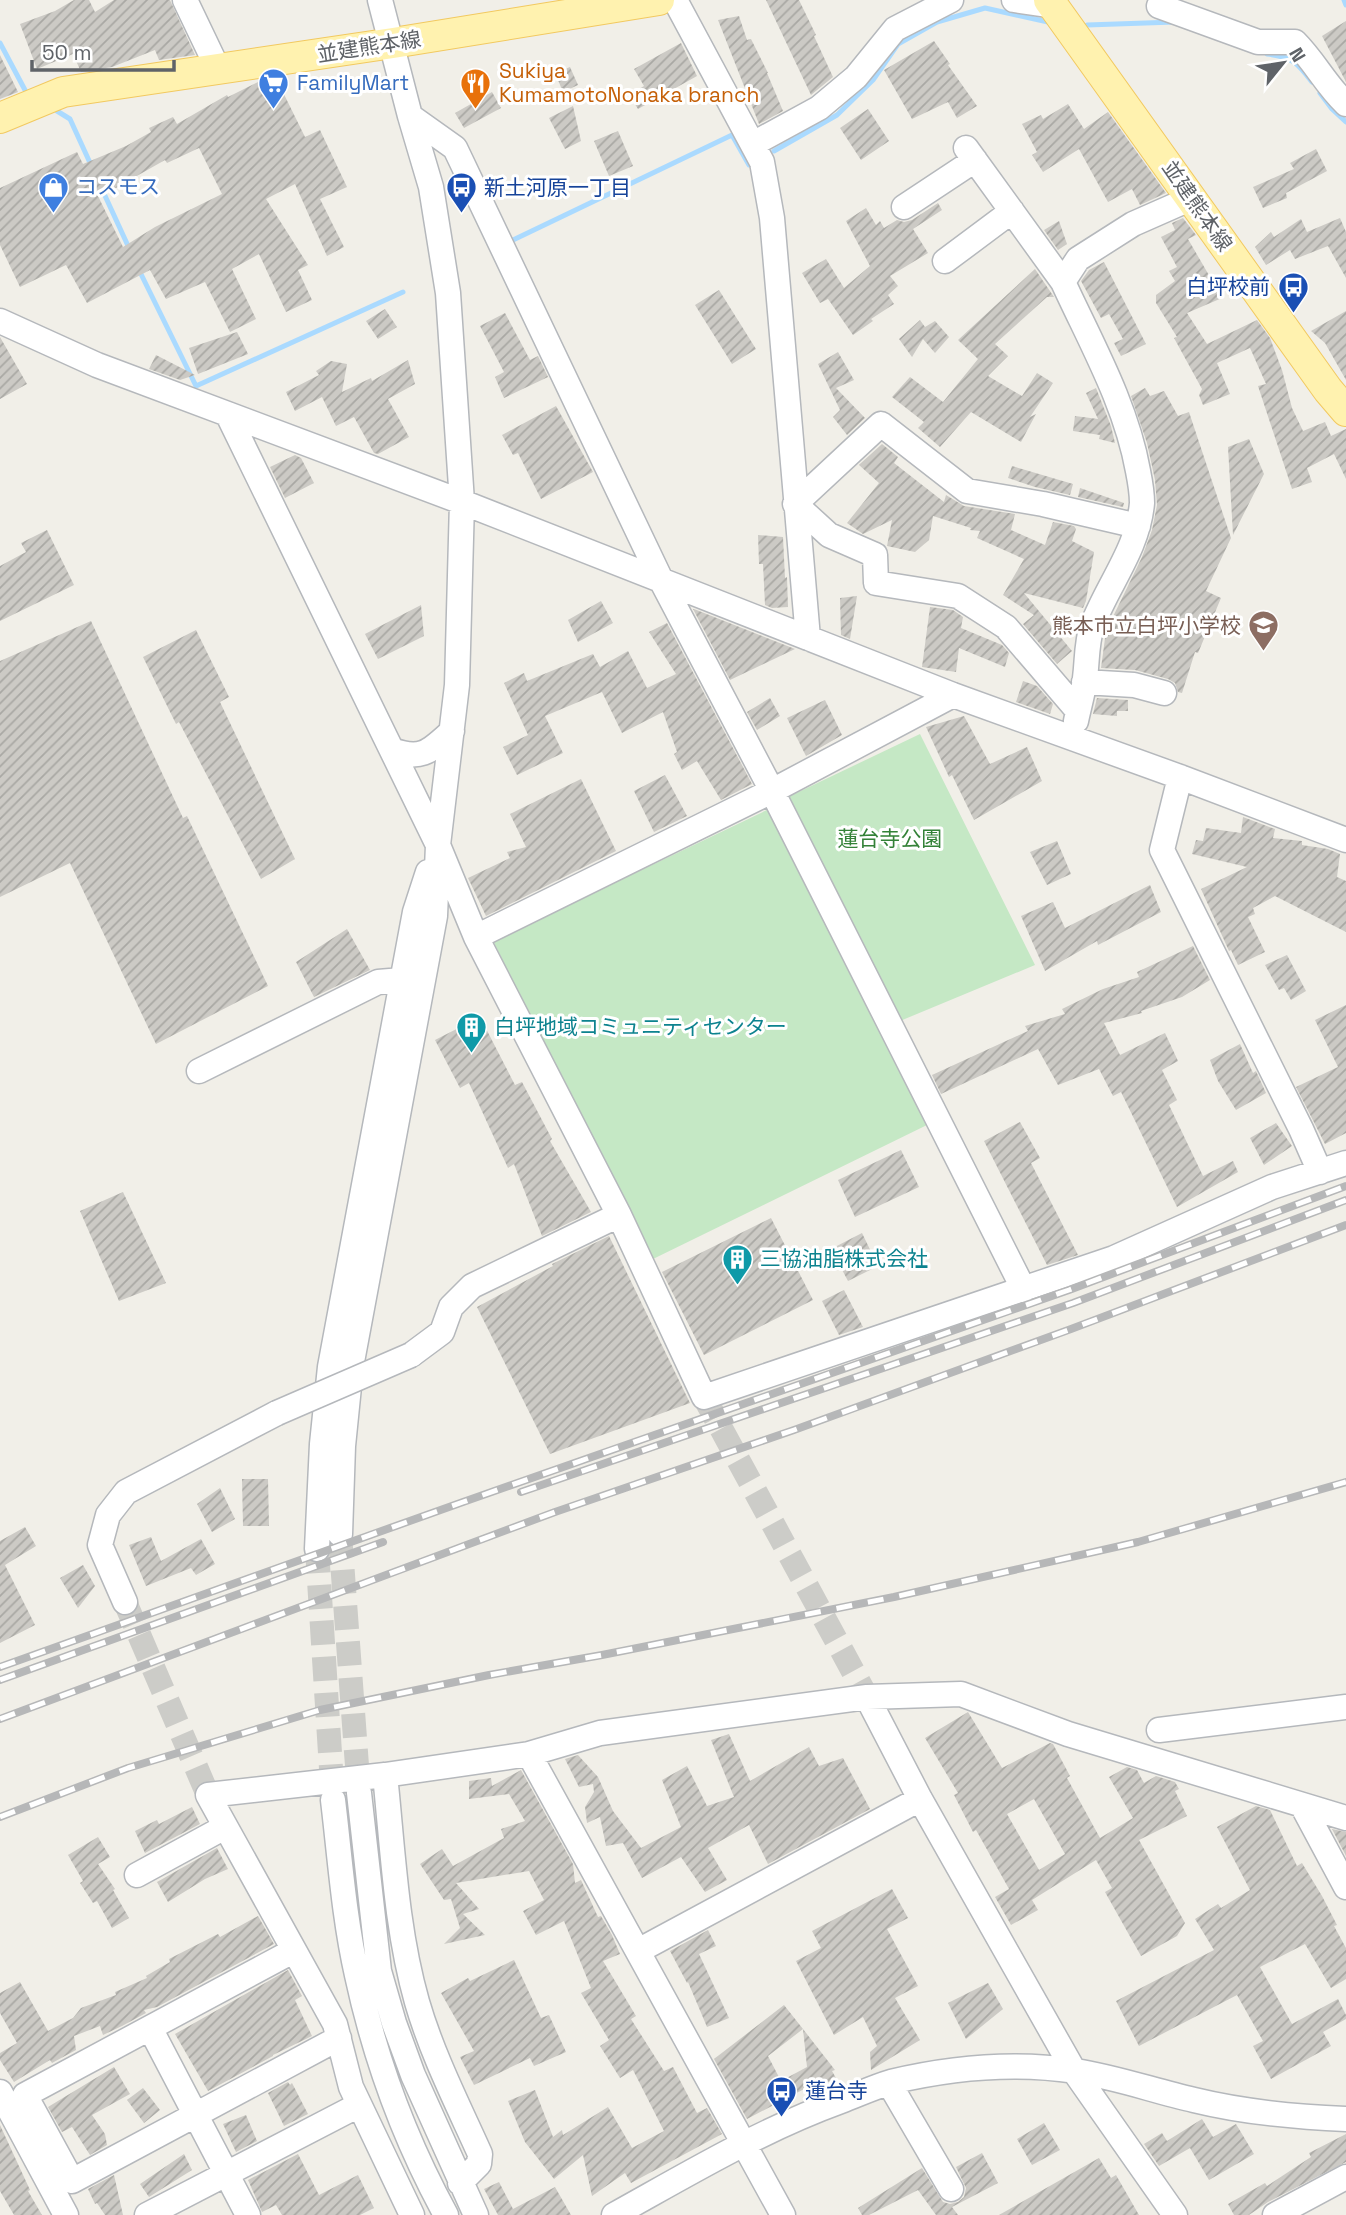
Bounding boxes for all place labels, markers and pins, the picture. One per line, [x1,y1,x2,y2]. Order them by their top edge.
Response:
place label: Sukiya KumamotoNonaka branch [499,57,759,108]
supermarket icon: FamilyMart [257,66,291,110]
restaurant icon: Sukiya KumamotoNonaka branch [459,66,493,110]
place label: FamilyMart [297,69,409,96]
shop icon: コスモス [36,170,70,214]
bus stop icon: 新土河原一丁目 [444,171,478,215]
place label: コスモス [76,173,160,200]
place label: 新土河原一丁目 [484,174,631,201]
bus stop icon: 白坪校前 [1276,270,1310,314]
place label: 白坪校前 [1186,273,1270,300]
school or university icon: 熊本市立白坪小学校 [1247,609,1281,653]
place label: 熊本市立白坪小学校 [1052,612,1241,639]
building icon: 白坪地域コミュニティセンター [454,1010,488,1054]
place label: 白坪地域コミュニティセンター [494,1013,787,1040]
building icon: 三協油脂株式会社 [720,1242,754,1286]
place label: 三協油脂株式会社 [760,1245,928,1272]
bus stop icon: 蓮台寺 [765,2074,799,2118]
place label: 蓮台寺 [805,2077,868,2104]

